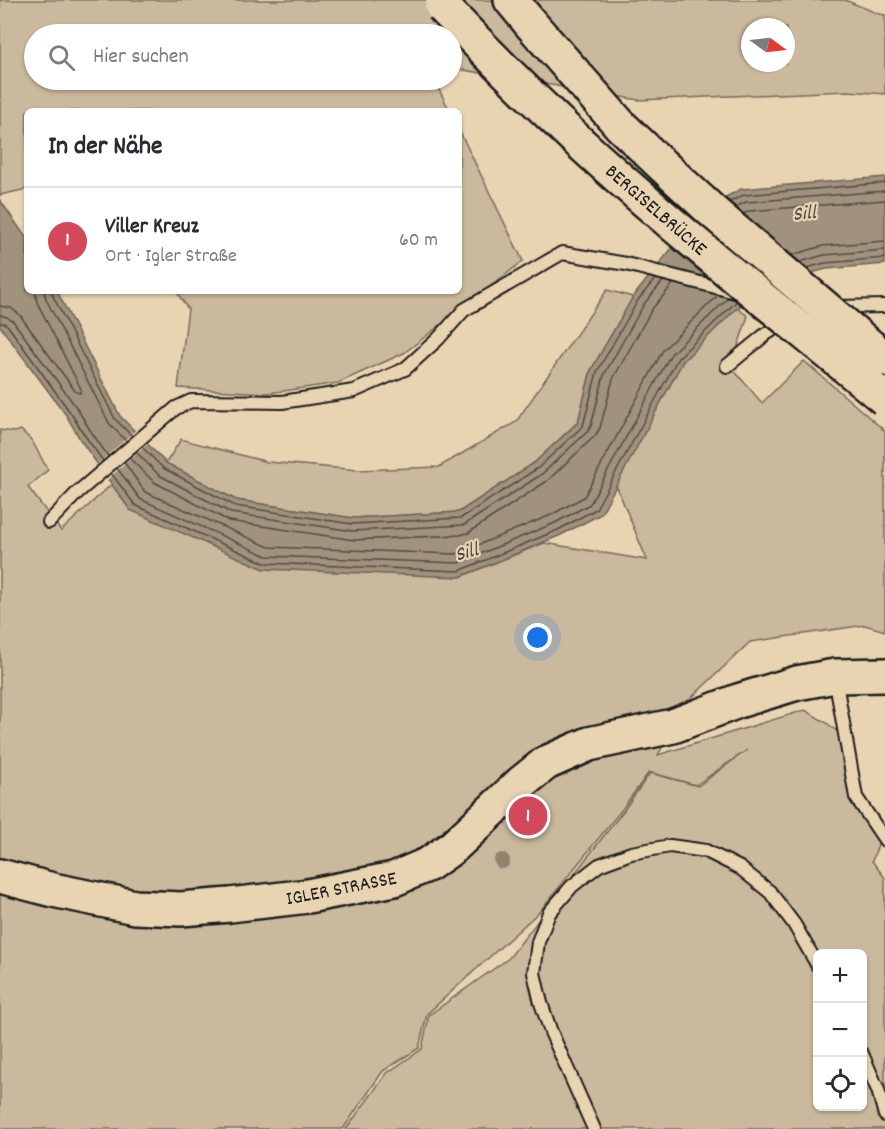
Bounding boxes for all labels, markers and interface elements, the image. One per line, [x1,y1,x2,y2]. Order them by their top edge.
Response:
north arrow [741,18,795,72]
search box [24,24,462,90]
icon: search [45,41,78,74]
text: Hier suchen [93,42,189,73]
text: In der Nähe [48,129,162,166]
street label: BERGISELBRÜCKE [598,159,712,264]
water label: Sill [791,199,819,231]
text: Viller Kreuz [105,212,199,243]
text: 1 [65,227,70,255]
text: 60 m [399,227,438,255]
text: Ort · Igler Straße [105,243,237,271]
water label: Sill [452,536,484,571]
your location [523,623,552,652]
pin: 1 [508,794,548,838]
street label: IGLER STRASSE [284,866,399,914]
map controls [813,949,867,1111]
button: + [813,949,867,1003]
button: − [813,1003,867,1057]
button: locate [813,1057,867,1111]

